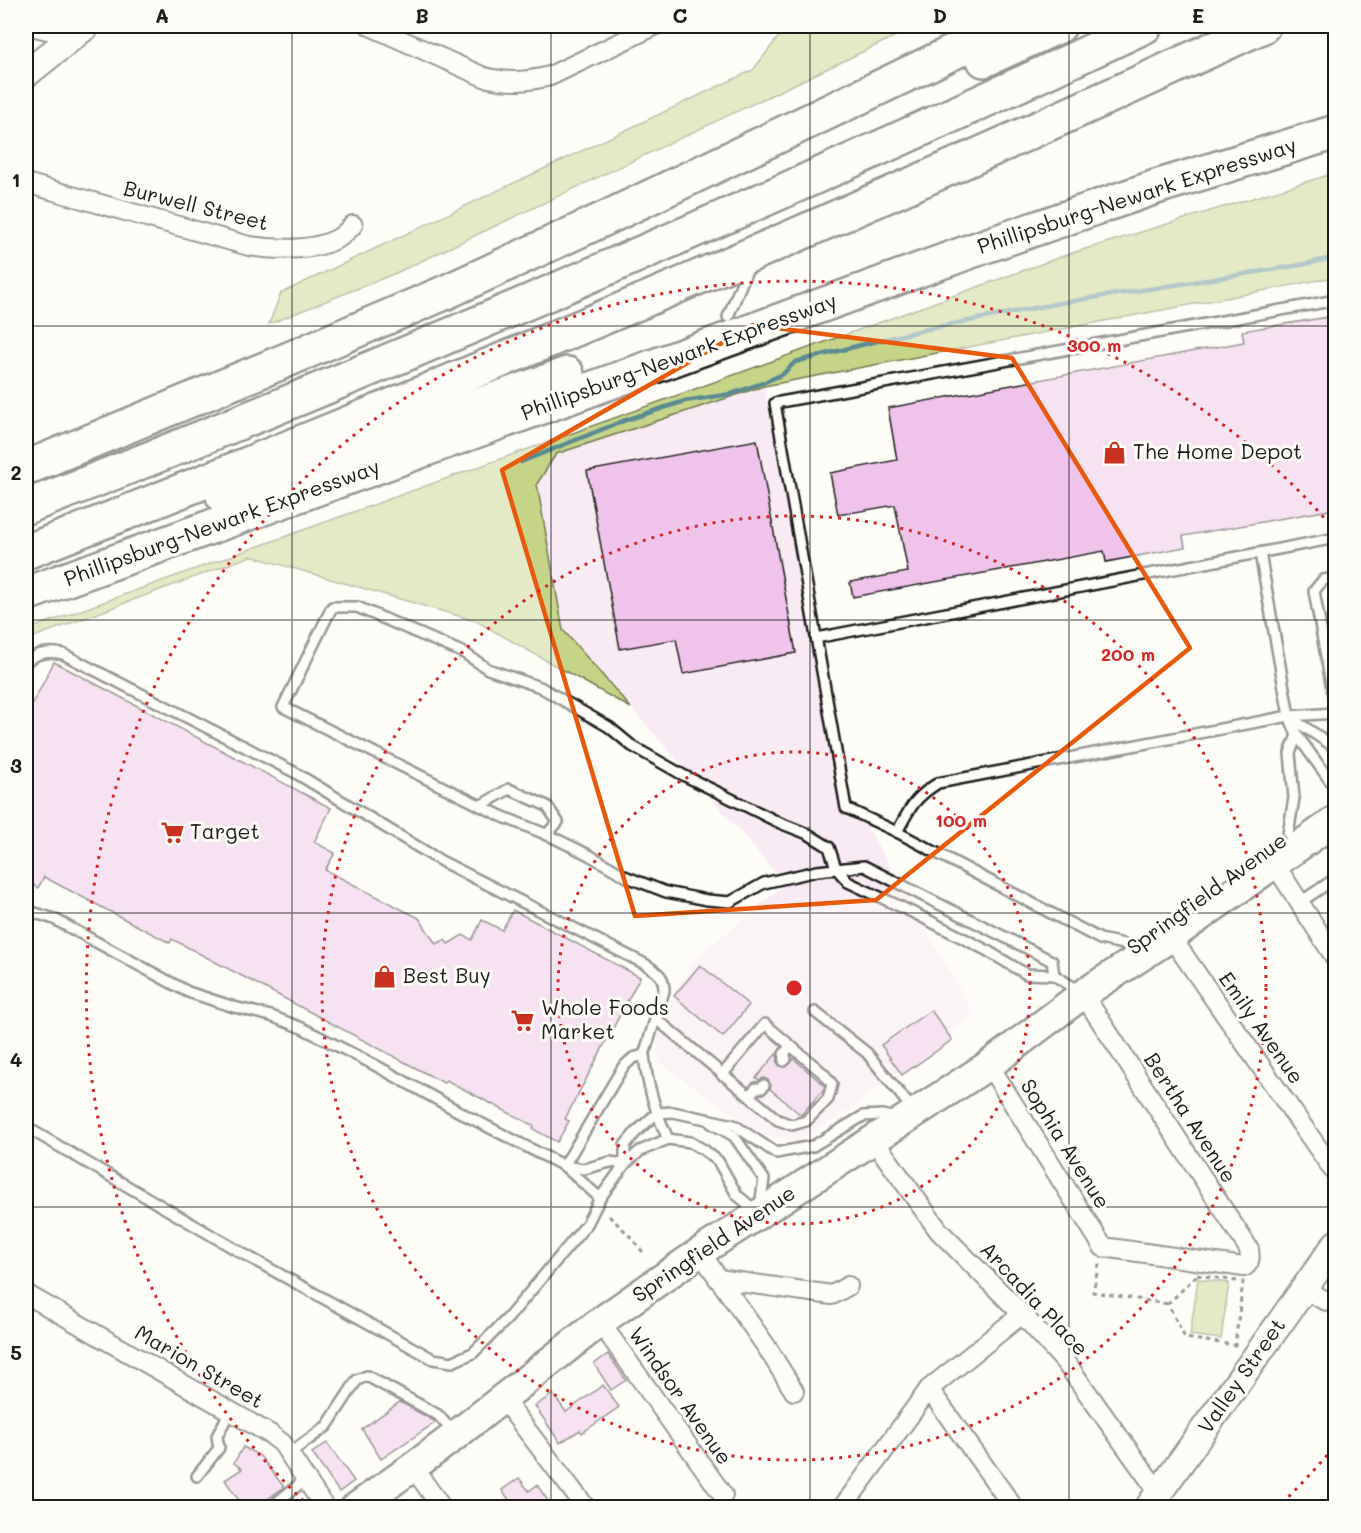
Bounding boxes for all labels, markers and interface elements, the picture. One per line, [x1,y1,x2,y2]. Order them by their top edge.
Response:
text: A [155,2,169,28]
text: B [415,2,429,28]
text: C [673,2,688,28]
text: D [933,2,947,28]
text: E [1192,2,1204,28]
street label: Phillipsburg-Newark Expressway [974,130,1300,259]
text: 1 [12,166,20,192]
street label: Burwell Street [121,173,272,236]
street label: Phillipsburg-Newark Expressway [517,286,840,425]
text: 300 m [1067,333,1121,357]
place label: The Home Depot [1133,437,1302,464]
shop icon: The Home Depot [1102,439,1128,465]
street label: Phillipsburg-Newark Expressway [60,452,383,591]
text: 2 [10,459,22,485]
text: 200 m [1101,642,1155,666]
text: 3 [10,752,22,778]
text: 100 m [935,808,987,832]
place label: Target [190,817,260,844]
supermarket icon: Target [159,819,185,845]
street label: Springfield Avenue [1121,826,1291,960]
place label: Best Buy [403,961,491,988]
shop icon: Best Buy [372,963,398,989]
street label: Emily Avenue [1214,966,1311,1088]
centre of rings [784,978,804,998]
place label: Whole Foods Market [541,993,669,1044]
supermarket icon: Whole Foods Market [510,1007,536,1033]
text: 4 [10,1046,23,1072]
street label: Bertha Avenue [1139,1047,1243,1187]
street label: Sophia Avenue [1016,1073,1117,1213]
street label: Springfield Avenue [626,1178,800,1307]
street label: Arcadia Place [975,1235,1095,1361]
street label: Valley Street [1191,1312,1290,1438]
street label: Marion Street [130,1318,269,1414]
street label: Windsor Avenue [624,1321,739,1469]
text: 5 [10,1339,22,1365]

